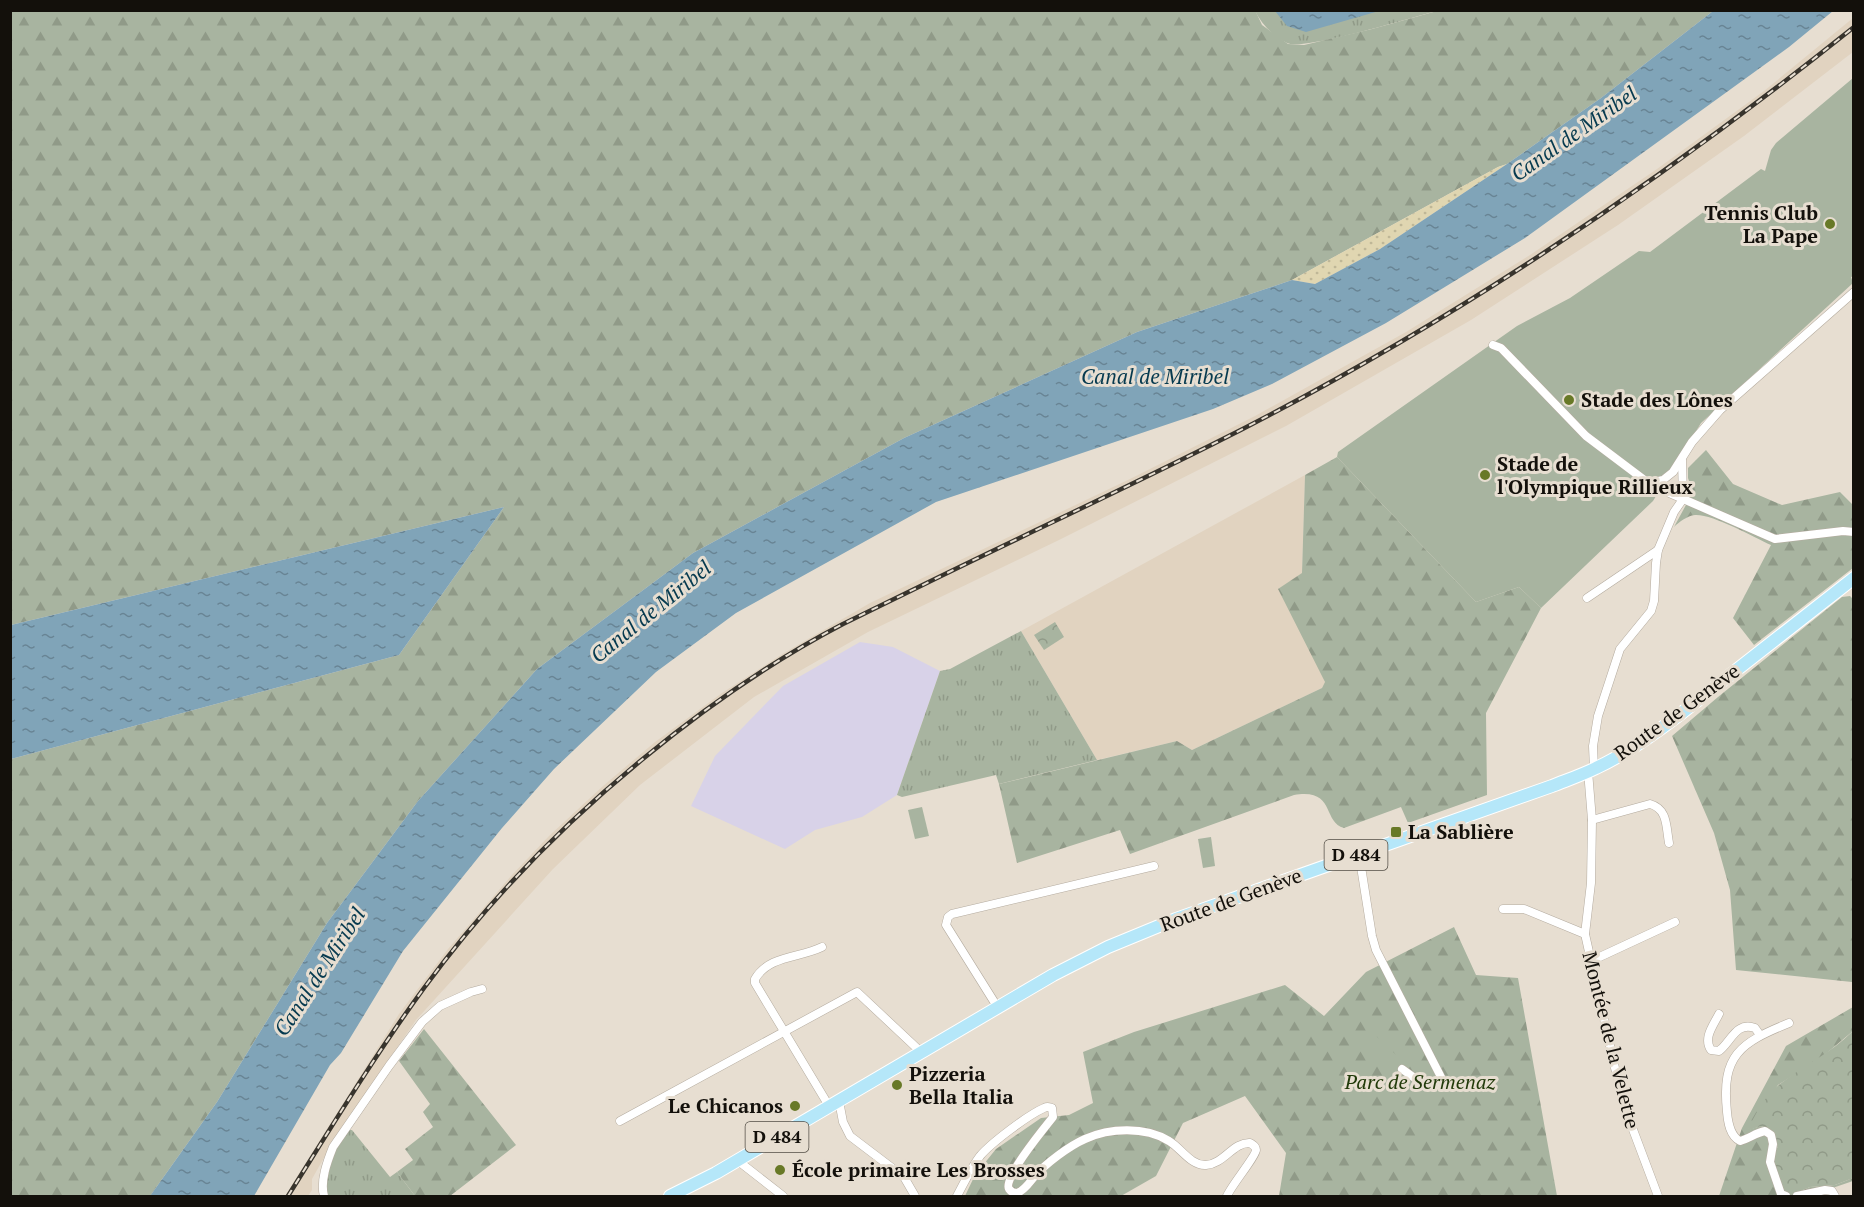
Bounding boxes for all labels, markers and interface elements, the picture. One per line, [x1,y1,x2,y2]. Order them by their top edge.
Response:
water label: Canal de Miribel [1505,79,1642,187]
place label: Tennis Club La Pape [1704,199,1818,249]
marker: Tennis Club La Pape [1823,217,1837,231]
water label: Canal de Miribel [1081,362,1229,390]
place label: Stade des Lônes [1581,386,1733,413]
marker: Stade des Lônes [1562,393,1576,407]
place label: Stade de l'Olympique Rillieux [1497,450,1693,500]
marker: Stade de l'Olympique Rillieux [1478,468,1492,482]
water label: Canal de Miribel [584,554,717,669]
street label: Route de Genève [1609,657,1745,766]
place label: La Sablière [1408,818,1514,845]
marker: La Sablière [1389,825,1403,839]
road number: D 484 [1324,840,1388,870]
street label: Route de Genève [1156,861,1305,938]
water label: Canal de Miribel [267,902,371,1041]
street label: Montée de la Velette [1576,948,1647,1131]
place label: Pizzeria Bella Italia [909,1060,1014,1110]
park label: Parc de Sermenaz [1344,1068,1496,1095]
marker: Pizzeria Bella Italia [890,1078,904,1092]
place label: Le Chicanos [668,1092,783,1119]
marker: Le Chicanos [788,1099,802,1113]
road number: D 484 [746,1122,808,1152]
place label: École primaire Les Brosses [792,1156,1045,1183]
marker: École primaire Les Brosses [773,1163,787,1177]

